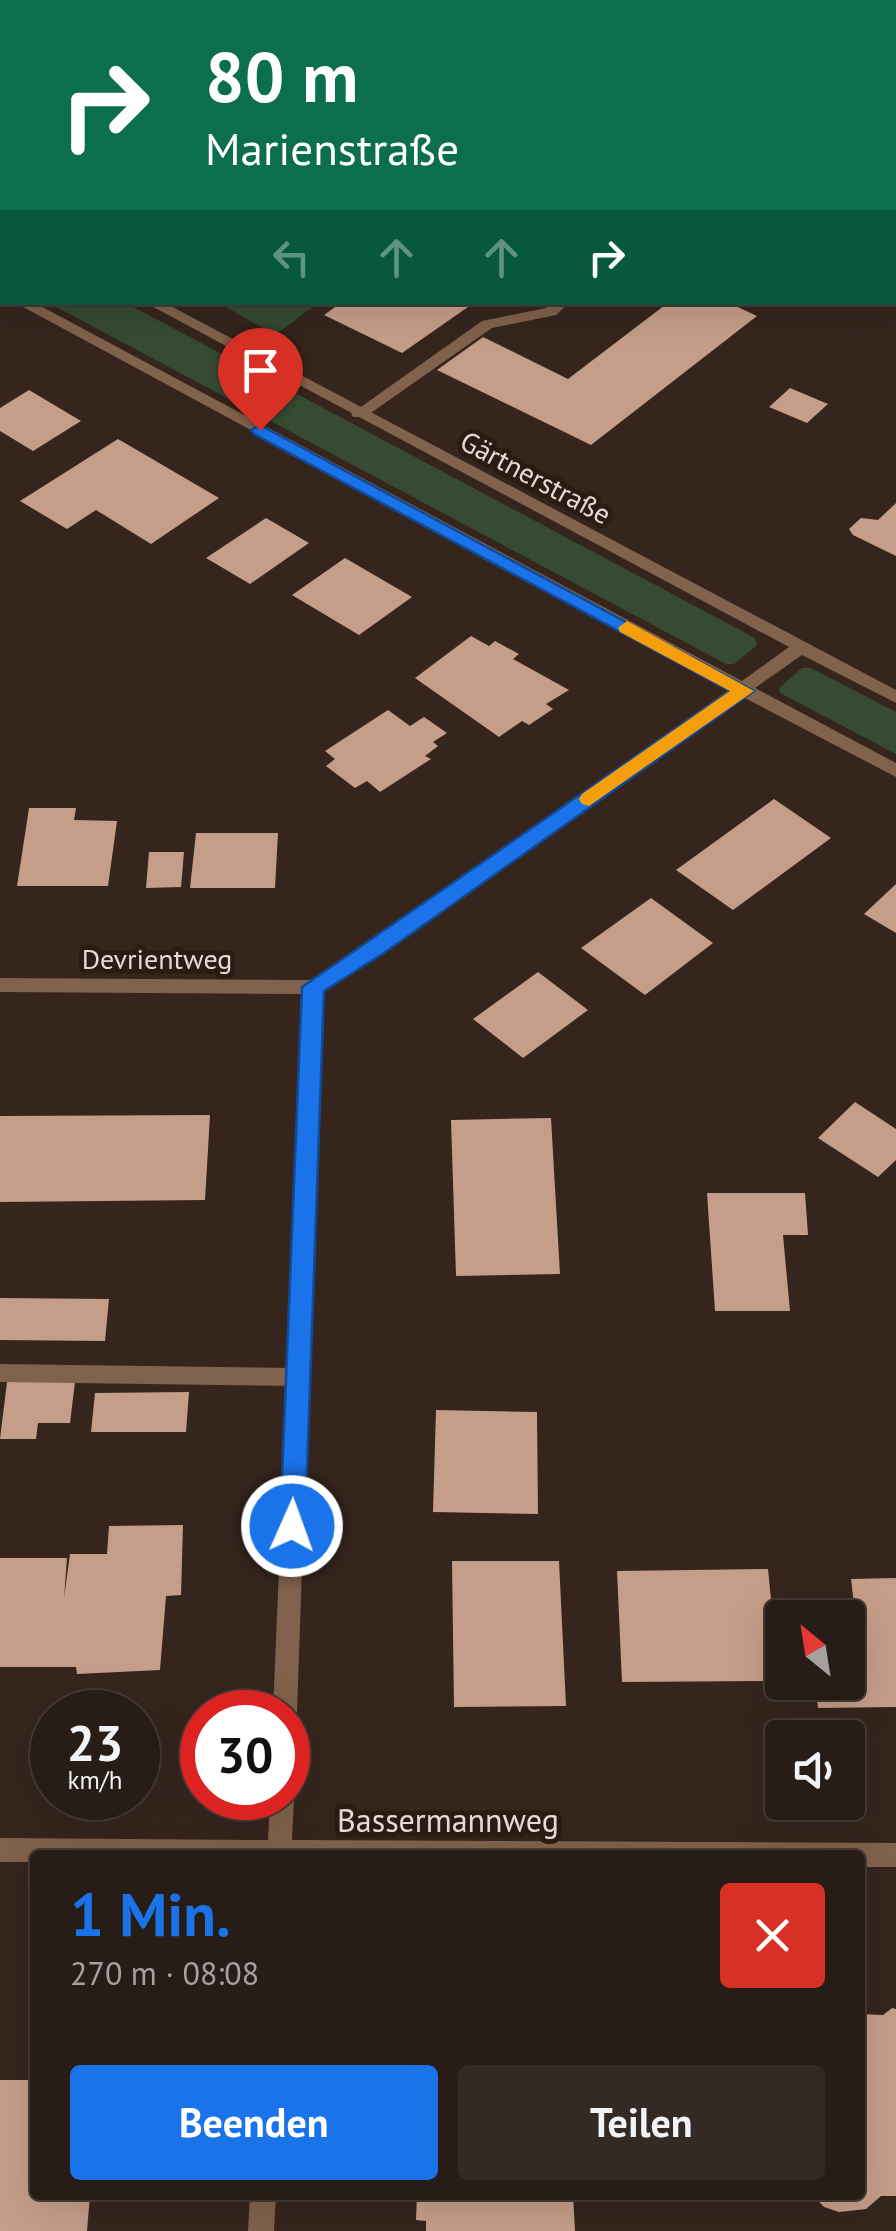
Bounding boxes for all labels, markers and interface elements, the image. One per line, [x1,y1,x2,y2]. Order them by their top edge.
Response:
text: 80 m [205,31,358,121]
icon: right [40,40,170,170]
text: Marienstraße [205,119,459,177]
icon: left [264,230,319,285]
icon: ahead [369,230,424,285]
icon: ahead [474,230,529,285]
icon: right [579,230,634,285]
pin [218,328,303,431]
icon: arrive [233,343,288,398]
street label: Gärtnerstraße [454,422,618,532]
street label: Devrientweg [82,940,232,977]
position arrow [240,1474,344,1578]
north arrow [765,1600,865,1700]
map controls [765,1600,865,1820]
speed limit sign: 30 [180,1690,310,1820]
text: 23 [67,1710,123,1775]
button: sound [765,1720,865,1820]
text: km/h [68,1764,122,1796]
street label: Bassermannweg [337,1799,559,1841]
text: 1 Min. [70,1875,231,1953]
button: close [720,1883,825,1988]
text: 270 m · 08:08 [70,1952,259,1994]
button: Beenden [70,2065,438,2180]
button: Teilen [458,2065,825,2180]

